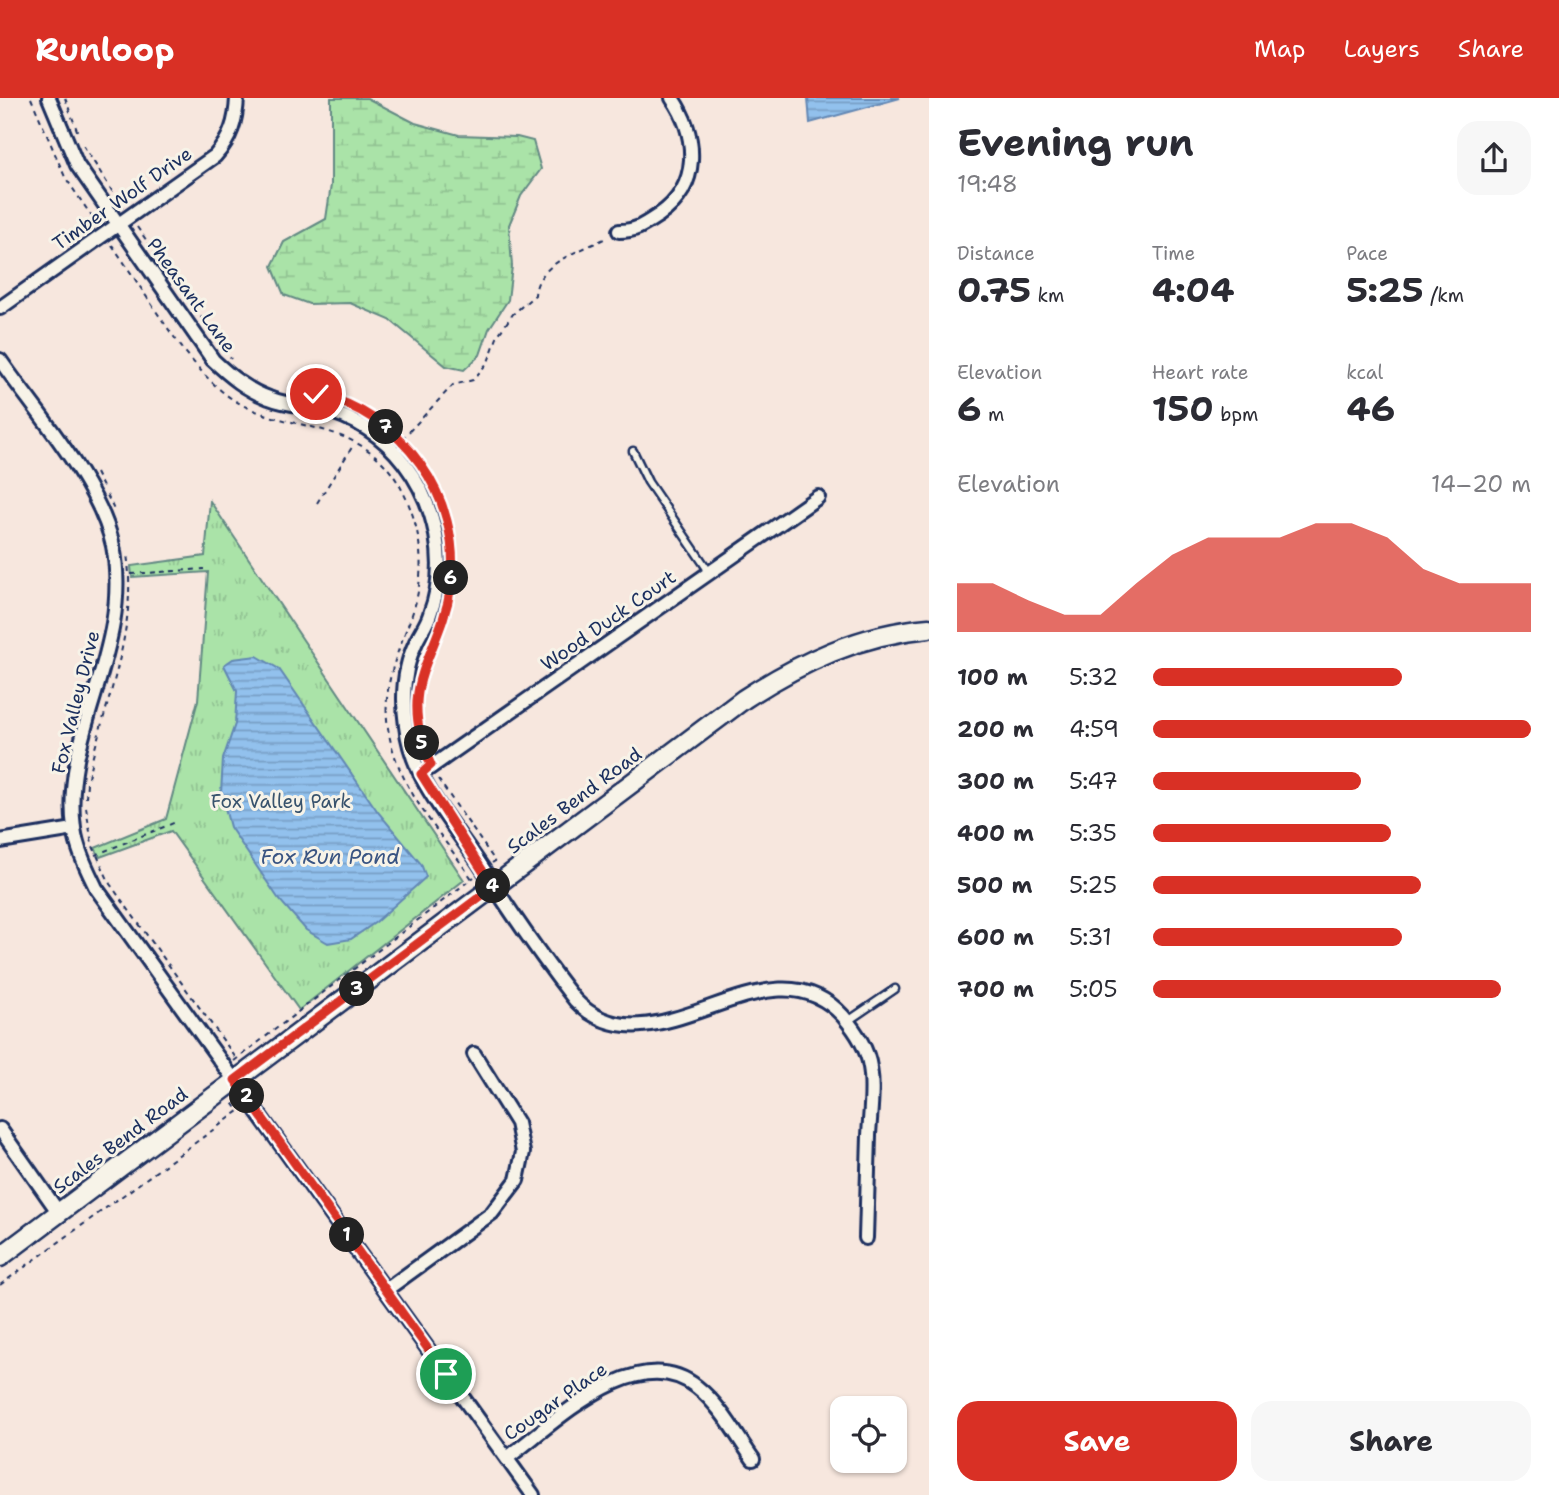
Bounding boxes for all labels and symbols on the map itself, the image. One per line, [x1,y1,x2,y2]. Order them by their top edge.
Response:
street label: Timber Wolf Drive [48,141,197,256]
street label: Pheasant Lane [141,233,242,358]
pin [286,364,346,424]
pin: 7 [368,410,404,444]
pin: 6 [434,560,468,596]
street label: Wood Duck Court [536,564,681,676]
street label: Fox Valley Drive [46,628,105,776]
pin: 5 [404,726,440,760]
street label: Scales Bend Road [502,741,647,859]
park label: Fox Valley Park [211,789,351,814]
water label: Fox Run Pond [260,843,400,871]
pin: 4 [476,868,510,904]
pin: 3 [340,972,374,1006]
pin: 2 [230,1079,264,1114]
street label: Scales Bend Road [48,1081,193,1199]
pin: 1 [330,1218,364,1252]
pin [416,1344,476,1404]
street label: Cougar Place [499,1357,612,1446]

